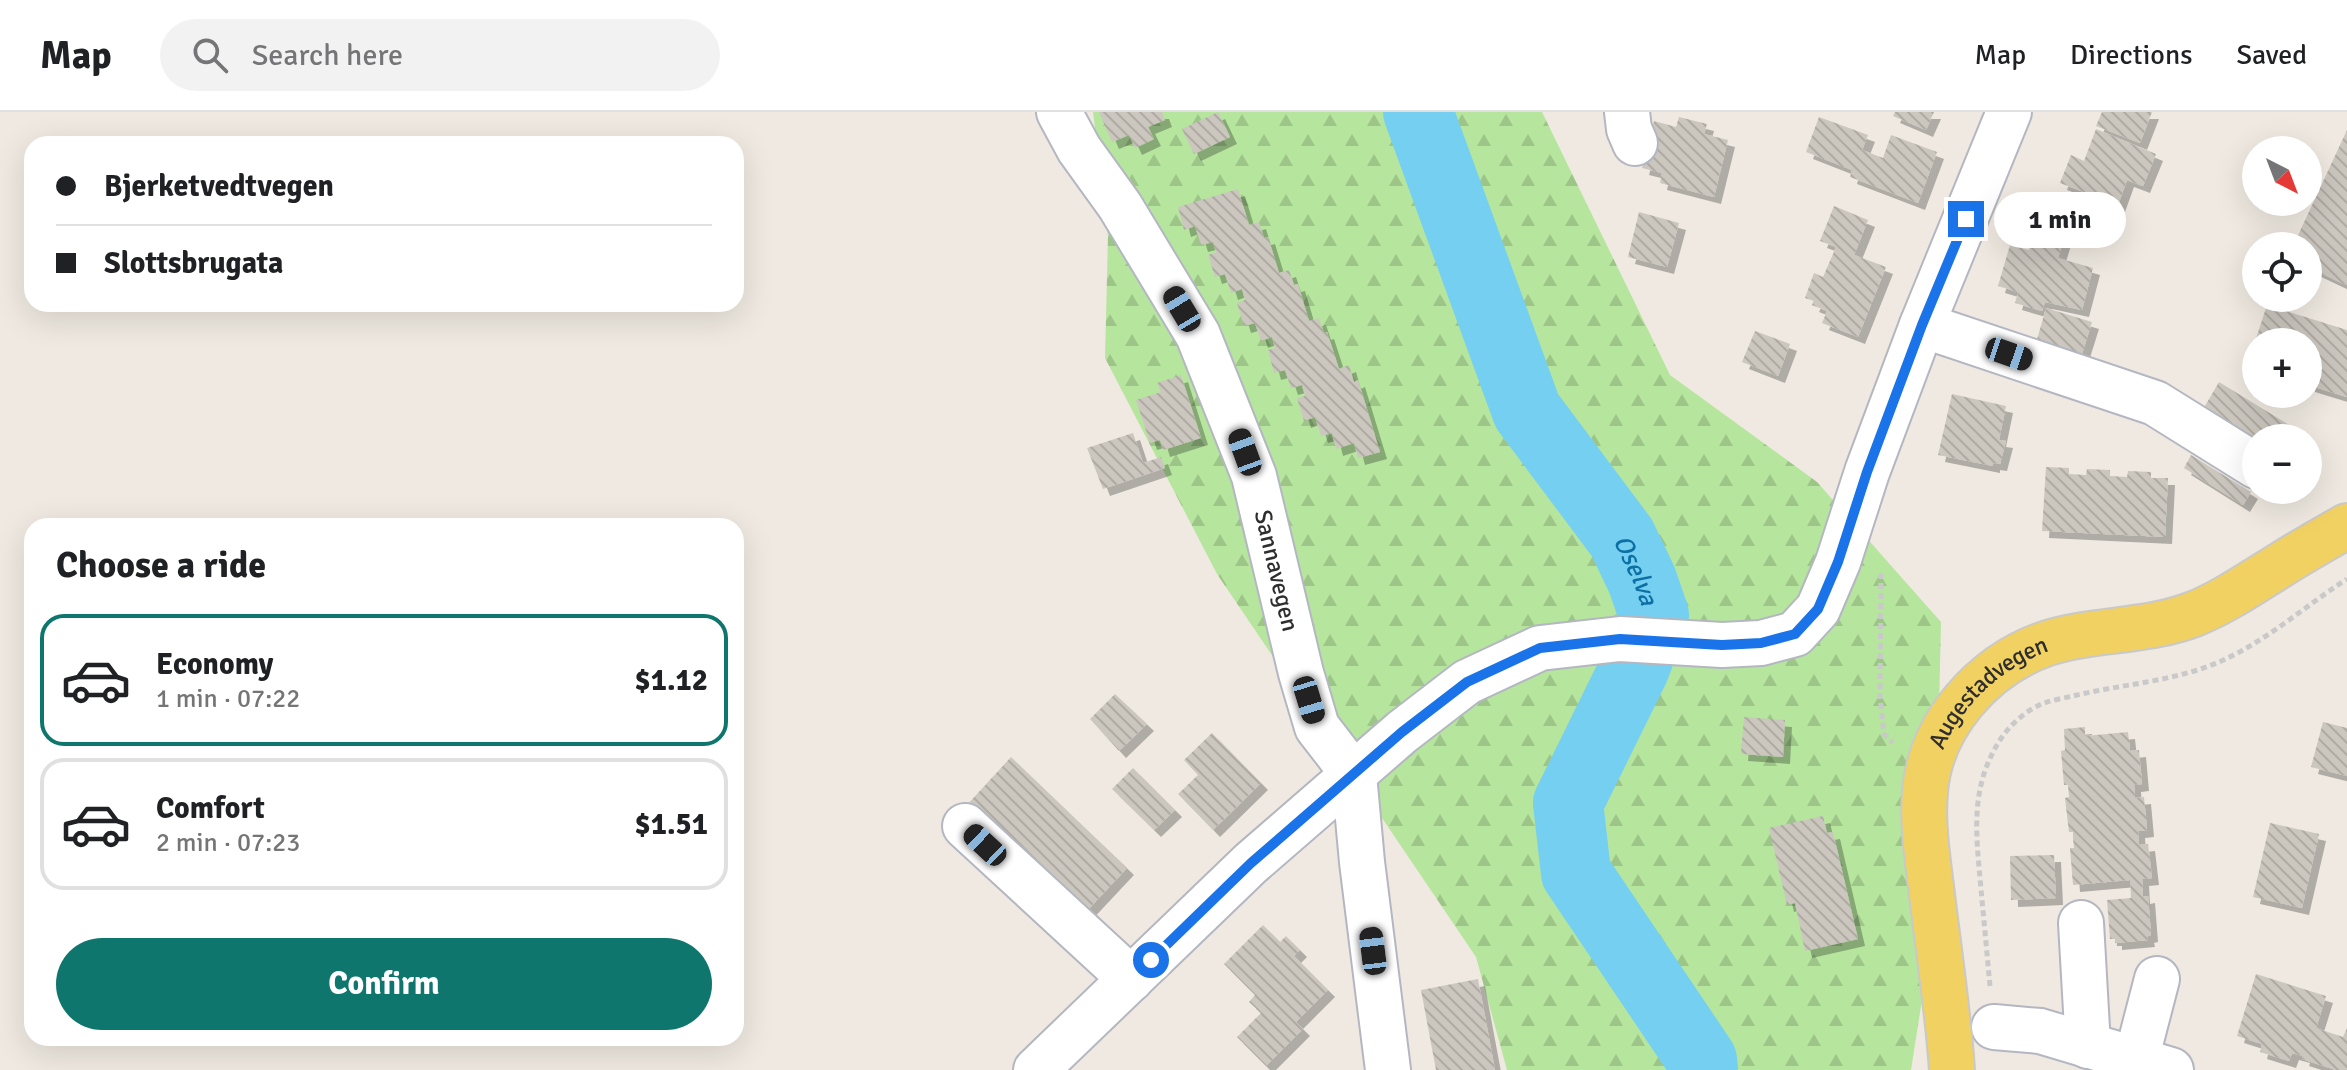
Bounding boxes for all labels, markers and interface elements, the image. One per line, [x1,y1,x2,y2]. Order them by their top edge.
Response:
search box [160,19,720,91]
text: Map [40,32,112,79]
icon: search [188,33,232,77]
text: Search here [252,37,403,74]
text: Map [1974,38,2026,72]
text: Directions [2070,38,2192,72]
text: Saved [2236,38,2307,72]
north arrow [2242,136,2322,216]
map controls [2242,136,2322,504]
text: Bjerketvedtvegen [104,168,334,205]
callout: 1 min [1994,191,2126,247]
route end [1948,201,1984,237]
text: 1 min [2029,204,2091,236]
button: locate [2242,232,2322,312]
text: Slottsbrugata [104,245,284,282]
car [1159,282,1205,336]
button: + [2242,328,2322,408]
car [1982,335,2036,373]
button: − [2242,424,2322,504]
car [1226,425,1264,479]
street label: Sannavegen [1248,507,1306,634]
water label: Oselva [1606,530,1665,610]
text: Choose a ride [56,543,266,588]
street label: Augestadvegen [1922,629,2052,753]
icon: car [60,644,132,716]
text: Economy [156,646,273,683]
text: $1.12 [635,662,708,699]
car [1291,674,1327,726]
text: 1 min · 07:22 [156,683,300,715]
icon: car [60,788,132,860]
text: Comfort [156,790,265,827]
text: $1.51 [635,806,708,843]
car [959,820,1011,870]
text: 2 min · 07:23 [156,827,300,859]
car [1358,926,1388,976]
button: Confirm [56,938,712,1030]
route start [1133,942,1169,978]

